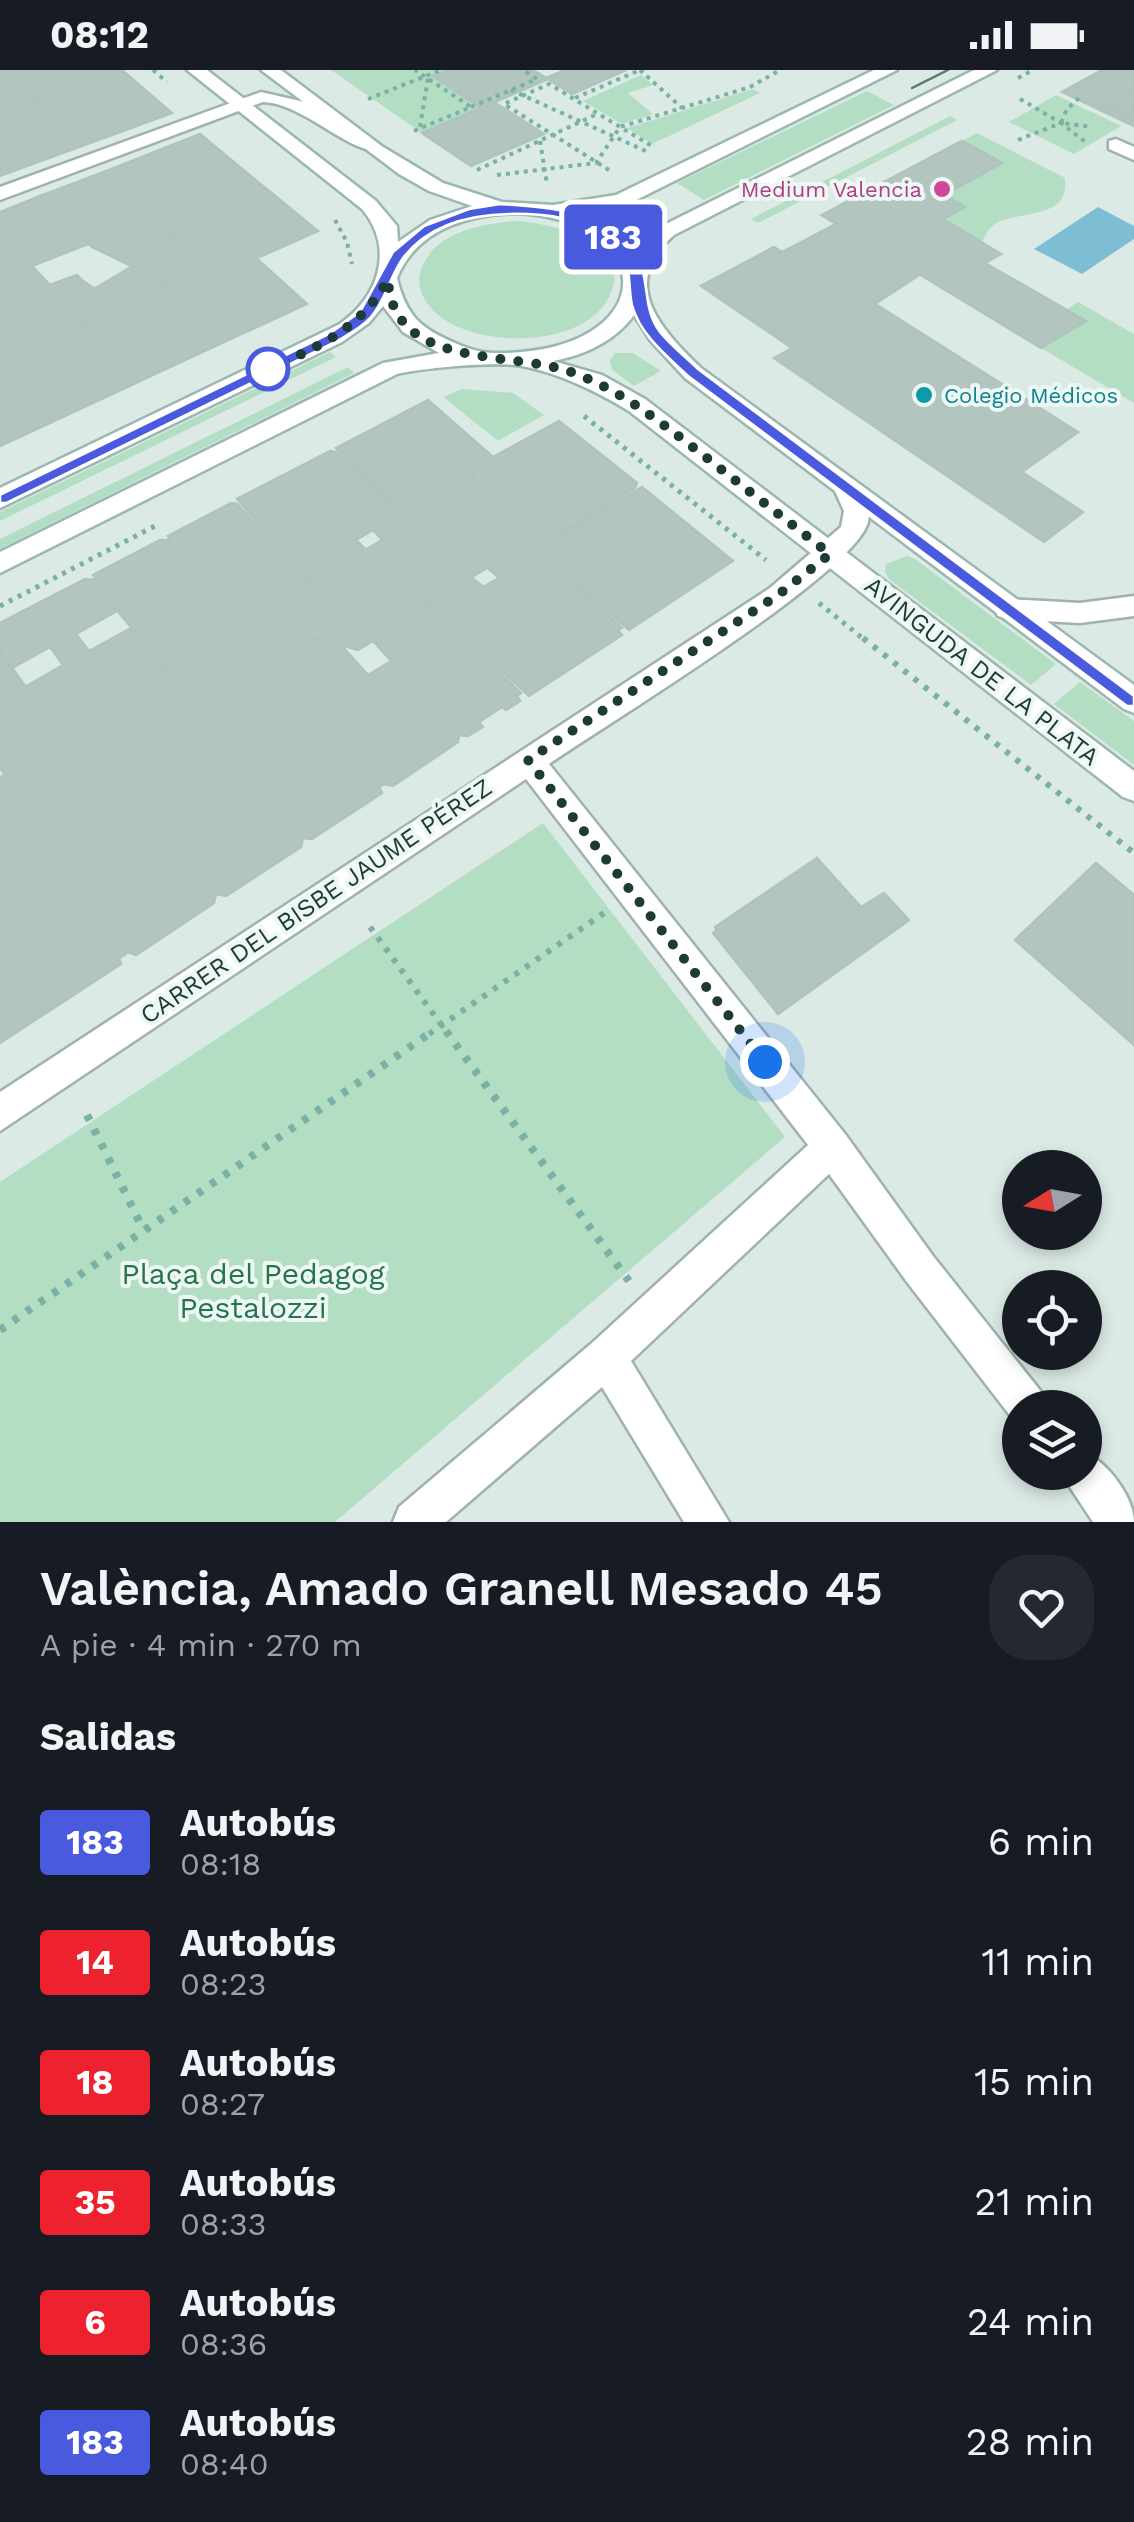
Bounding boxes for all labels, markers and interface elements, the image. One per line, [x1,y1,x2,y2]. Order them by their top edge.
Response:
text: 08:12 [50,13,149,57]
place label: Medium Valencia [741,177,922,202]
marker: Medium Valencia [931,178,953,200]
line badge: 183 [556,204,670,270]
text: 183 [584,216,642,258]
unlabelled marker [247,348,289,390]
place label: Colegio Médicos [944,383,1118,408]
marker: Colegio Médicos [913,384,935,406]
street label: AVINGUDA DE LA PLATA [859,570,1105,772]
street label: CARRER DEL BISBE JAUME PÉREZ [135,772,497,1030]
your location [740,1037,790,1087]
north arrow [1002,1150,1102,1250]
map controls [1002,1150,1102,1490]
park label: Plaça del Pedagog Pestalozzi [121,1256,385,1325]
button: locate [1002,1270,1102,1370]
button: layers [1002,1390,1102,1490]
button: heart [989,1555,1094,1660]
text: València, Amado Granell Mesado 45 [40,1560,883,1617]
text: A pie · 4 min · 270 m [40,1626,362,1664]
text: Salidas [40,1715,176,1759]
text: Autobús [180,1801,336,1845]
text: 6 min [988,1820,1094,1864]
text: 183 [66,1821,124,1863]
text: 08:18 [180,1845,261,1883]
text: Autobús [180,1921,336,1965]
text: 11 min [982,1940,1094,1984]
text: 14 [76,1941,114,1983]
text: 08:23 [180,1965,266,2003]
text: Autobús [180,2041,336,2085]
text: 15 min [974,2060,1094,2104]
text: 18 [76,2061,114,2103]
text: 08:27 [180,2085,265,2123]
text: Autobús [180,2161,336,2205]
text: 21 min [974,2180,1094,2224]
text: 35 [74,2181,116,2223]
text: 08:33 [180,2205,266,2243]
text: Autobús [180,2281,336,2325]
text: 24 min [967,2300,1094,2344]
text: 6 [84,2301,106,2343]
text: 08:36 [180,2325,267,2363]
text: Autobús [180,2401,336,2445]
text: 28 min [966,2420,1094,2464]
text: 183 [66,2421,124,2463]
text: 08:40 [180,2445,269,2483]

